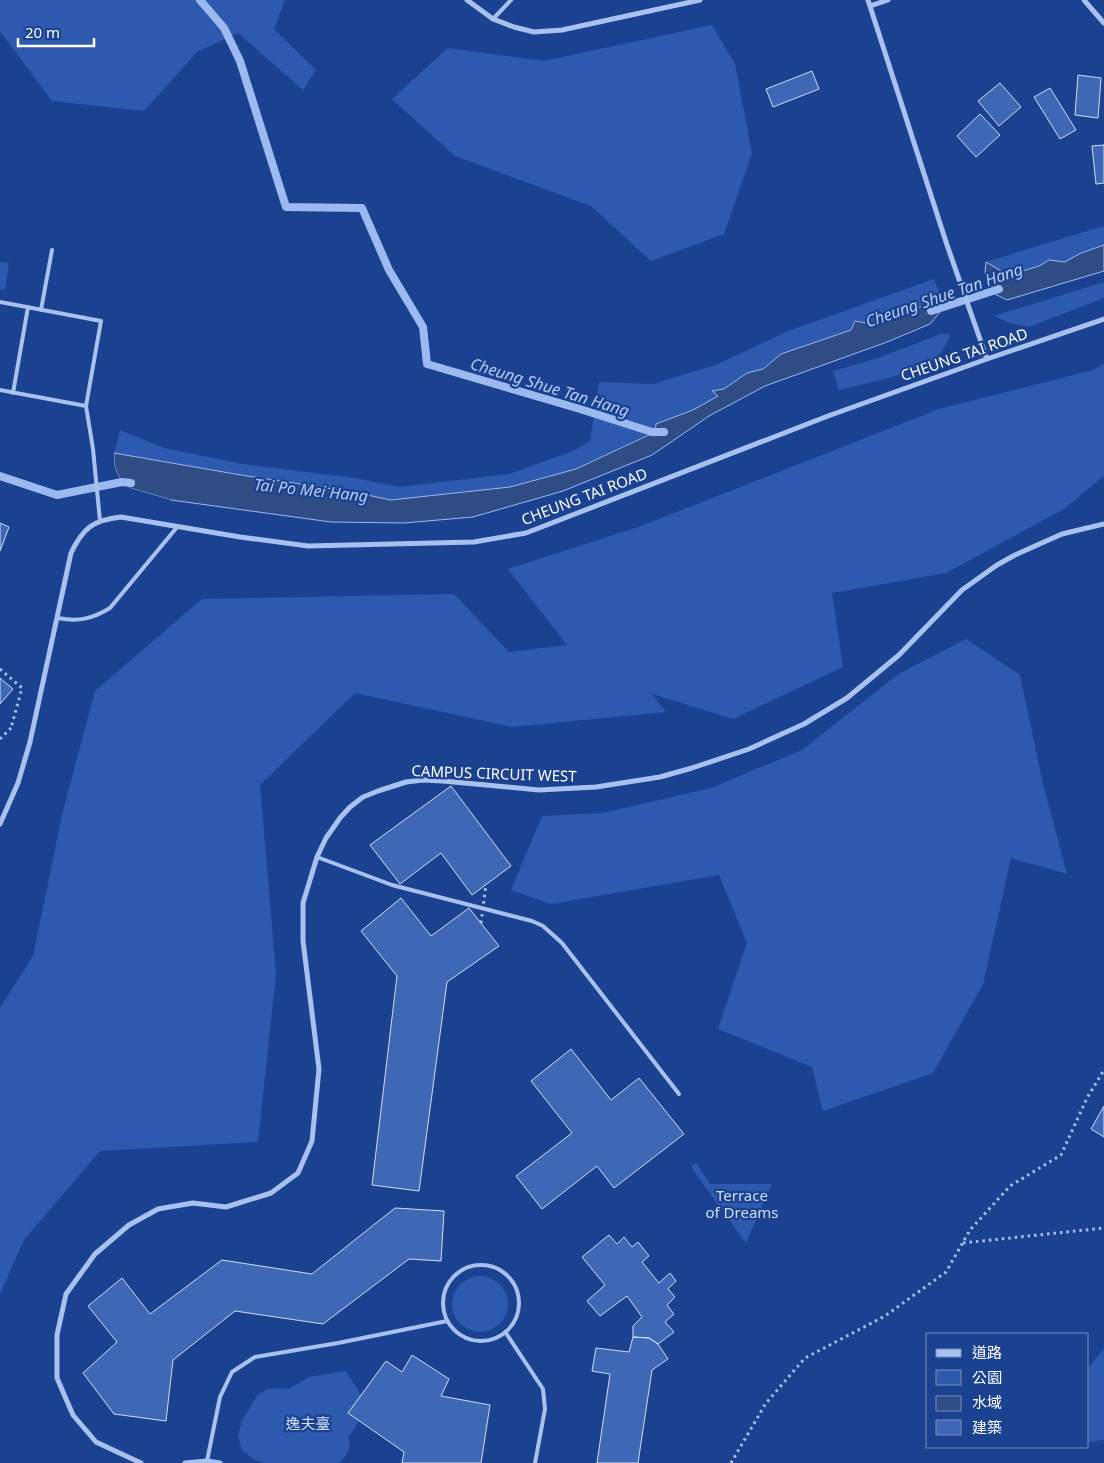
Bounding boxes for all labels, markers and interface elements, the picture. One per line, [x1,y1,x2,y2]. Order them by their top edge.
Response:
scale bar [18,15,94,47]
text: 20 m [25,22,60,42]
water label: Cheung Shue Tan Hang [862,258,1026,332]
street label: CHEUNG TAI ROAD [898,323,1030,385]
water label: Cheung Shue Tan Hang [468,352,632,422]
street label: CHEUNG TAI ROAD [518,463,650,529]
water label: Tai Po Mei Hang [253,473,369,507]
street label: CAMPUS CIRCUIT WEST [411,760,578,786]
park label: Terrace of Dreams [705,1185,779,1222]
legend [926,1333,1089,1448]
text: 道路 [972,1342,1002,1362]
text: 公園 [972,1367,1002,1387]
text: 水域 [972,1392,1002,1412]
park label: 逸夫臺 [285,1413,331,1433]
text: 建築 [972,1417,1002,1437]

